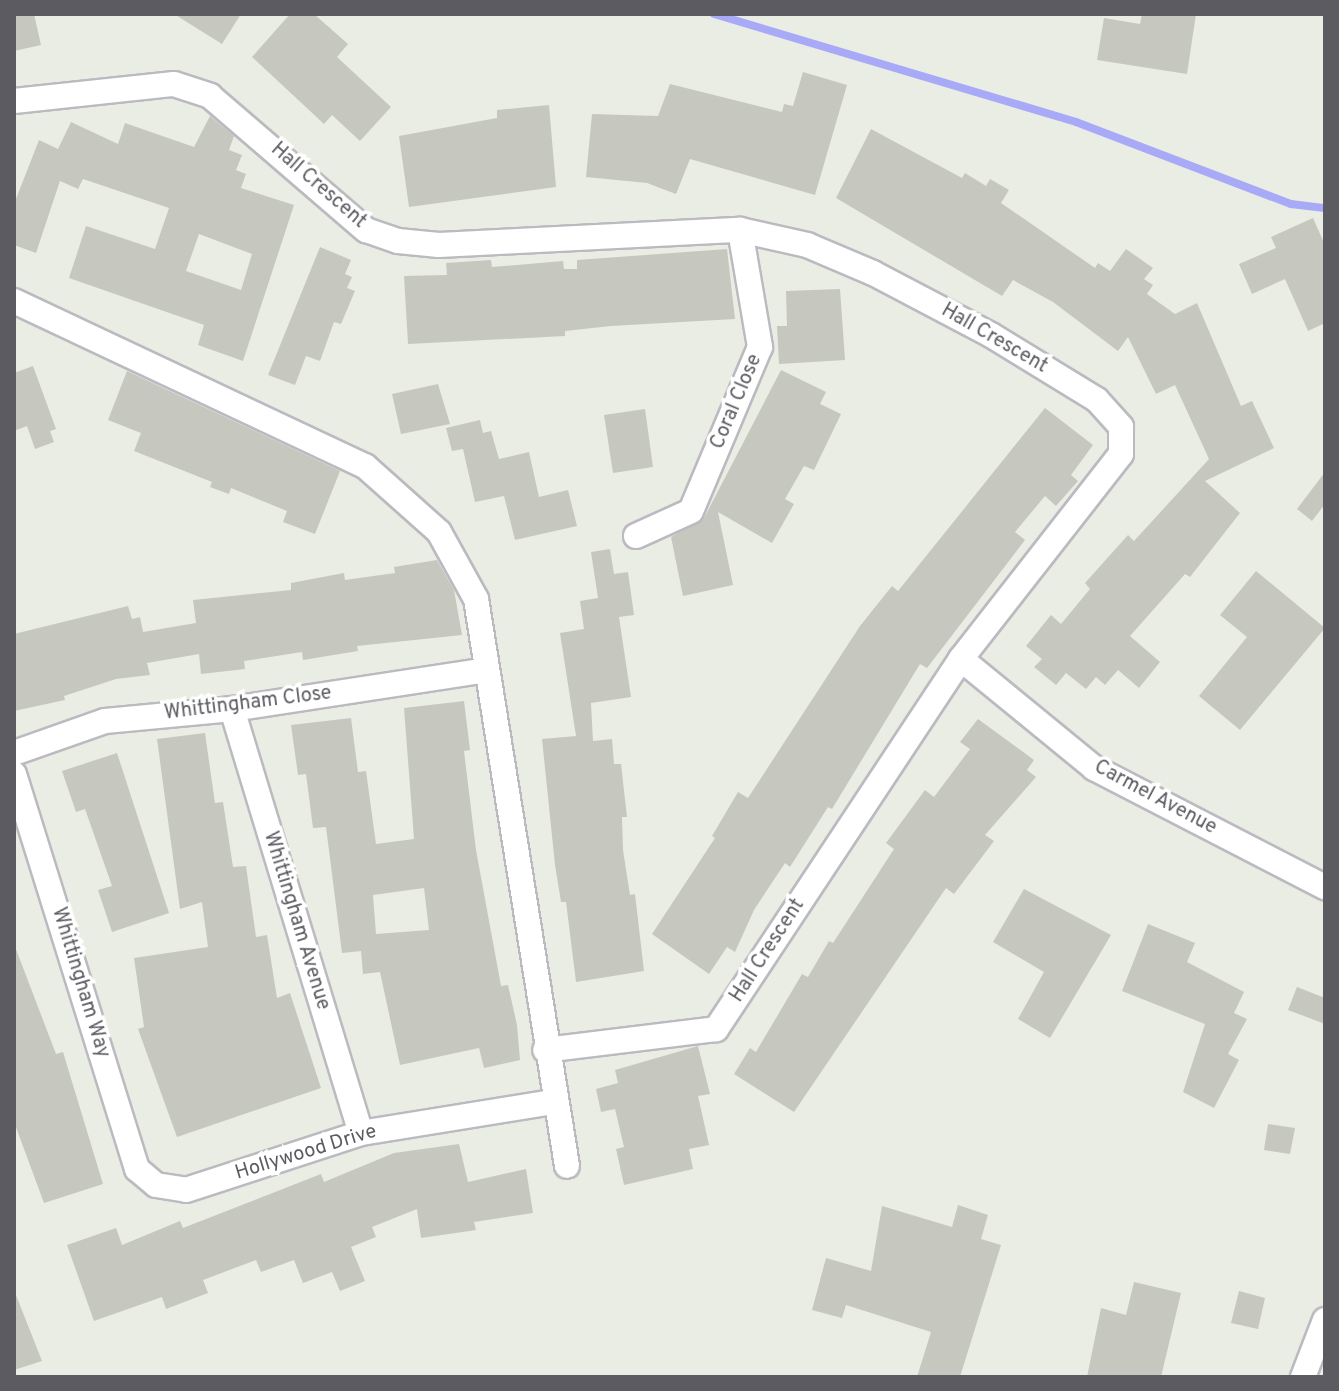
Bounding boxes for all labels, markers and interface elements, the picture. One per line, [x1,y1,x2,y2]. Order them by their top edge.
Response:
street label: Hall Crescent [265,138,371,234]
street label: Hall Crescent [937,299,1051,379]
street label: Coral Close [706,351,768,453]
street label: Whittingham Close [163,682,333,726]
street label: Carmel Avenue [1089,755,1221,841]
street label: Whittingham Avenue [257,829,335,1013]
street label: Hall Crescent [726,895,810,1007]
street label: Whittingham Way [46,905,114,1061]
street label: Hollywood Drive [232,1120,380,1186]

